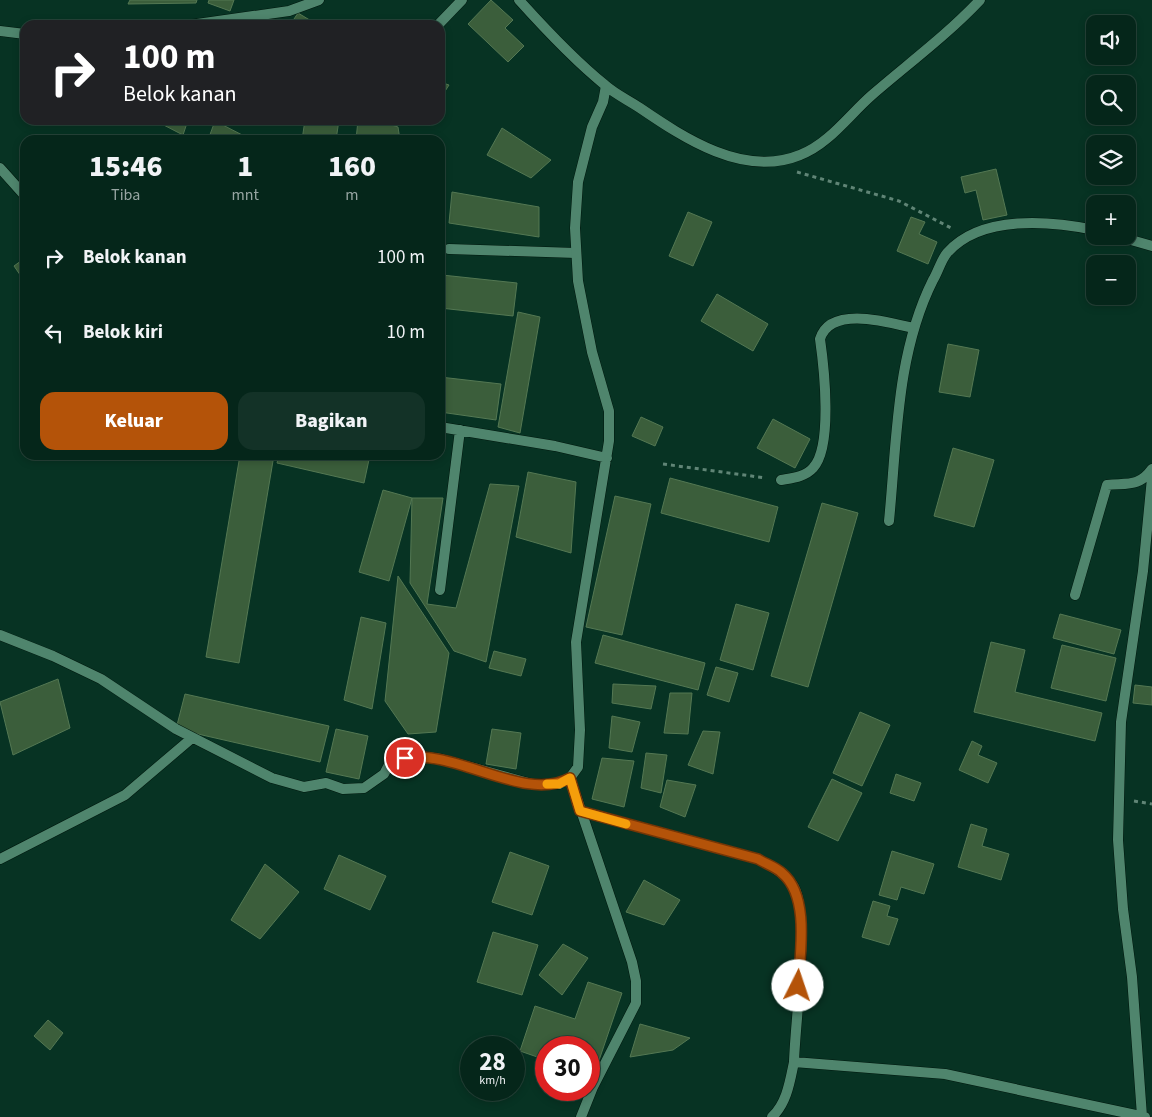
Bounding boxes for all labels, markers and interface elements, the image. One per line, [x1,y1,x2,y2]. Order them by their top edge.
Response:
map controls [1086,15,1136,305]
button: sound [1086,15,1136,65]
text: 100 m [123,32,215,82]
icon: right [40,40,105,105]
button: search [1086,75,1136,125]
text: Belok kanan [123,78,237,110]
button: layers [1086,135,1136,185]
text: 15:46 [89,145,162,188]
text: 1 [237,145,253,188]
text: 160 [328,145,376,188]
text: Tiba [111,184,140,206]
text: mnt [231,184,259,206]
text: m [345,184,359,206]
button: + [1086,195,1136,245]
icon: right [40,244,68,272]
text: Belok kanan [83,244,187,271]
text: 100 m [377,244,425,271]
button: − [1086,255,1136,305]
icon: left [40,319,68,347]
text: Belok kiri [83,319,163,346]
text: 10 m [387,319,425,346]
button: Keluar [40,392,228,450]
button: Bagikan [238,392,425,450]
pin [384,737,426,779]
icon: arrive [391,744,419,772]
position arrow [771,959,823,1011]
speed limit sign: 30 [535,1036,600,1101]
text: 28 [479,1044,506,1080]
text: km/h [479,1072,506,1089]

